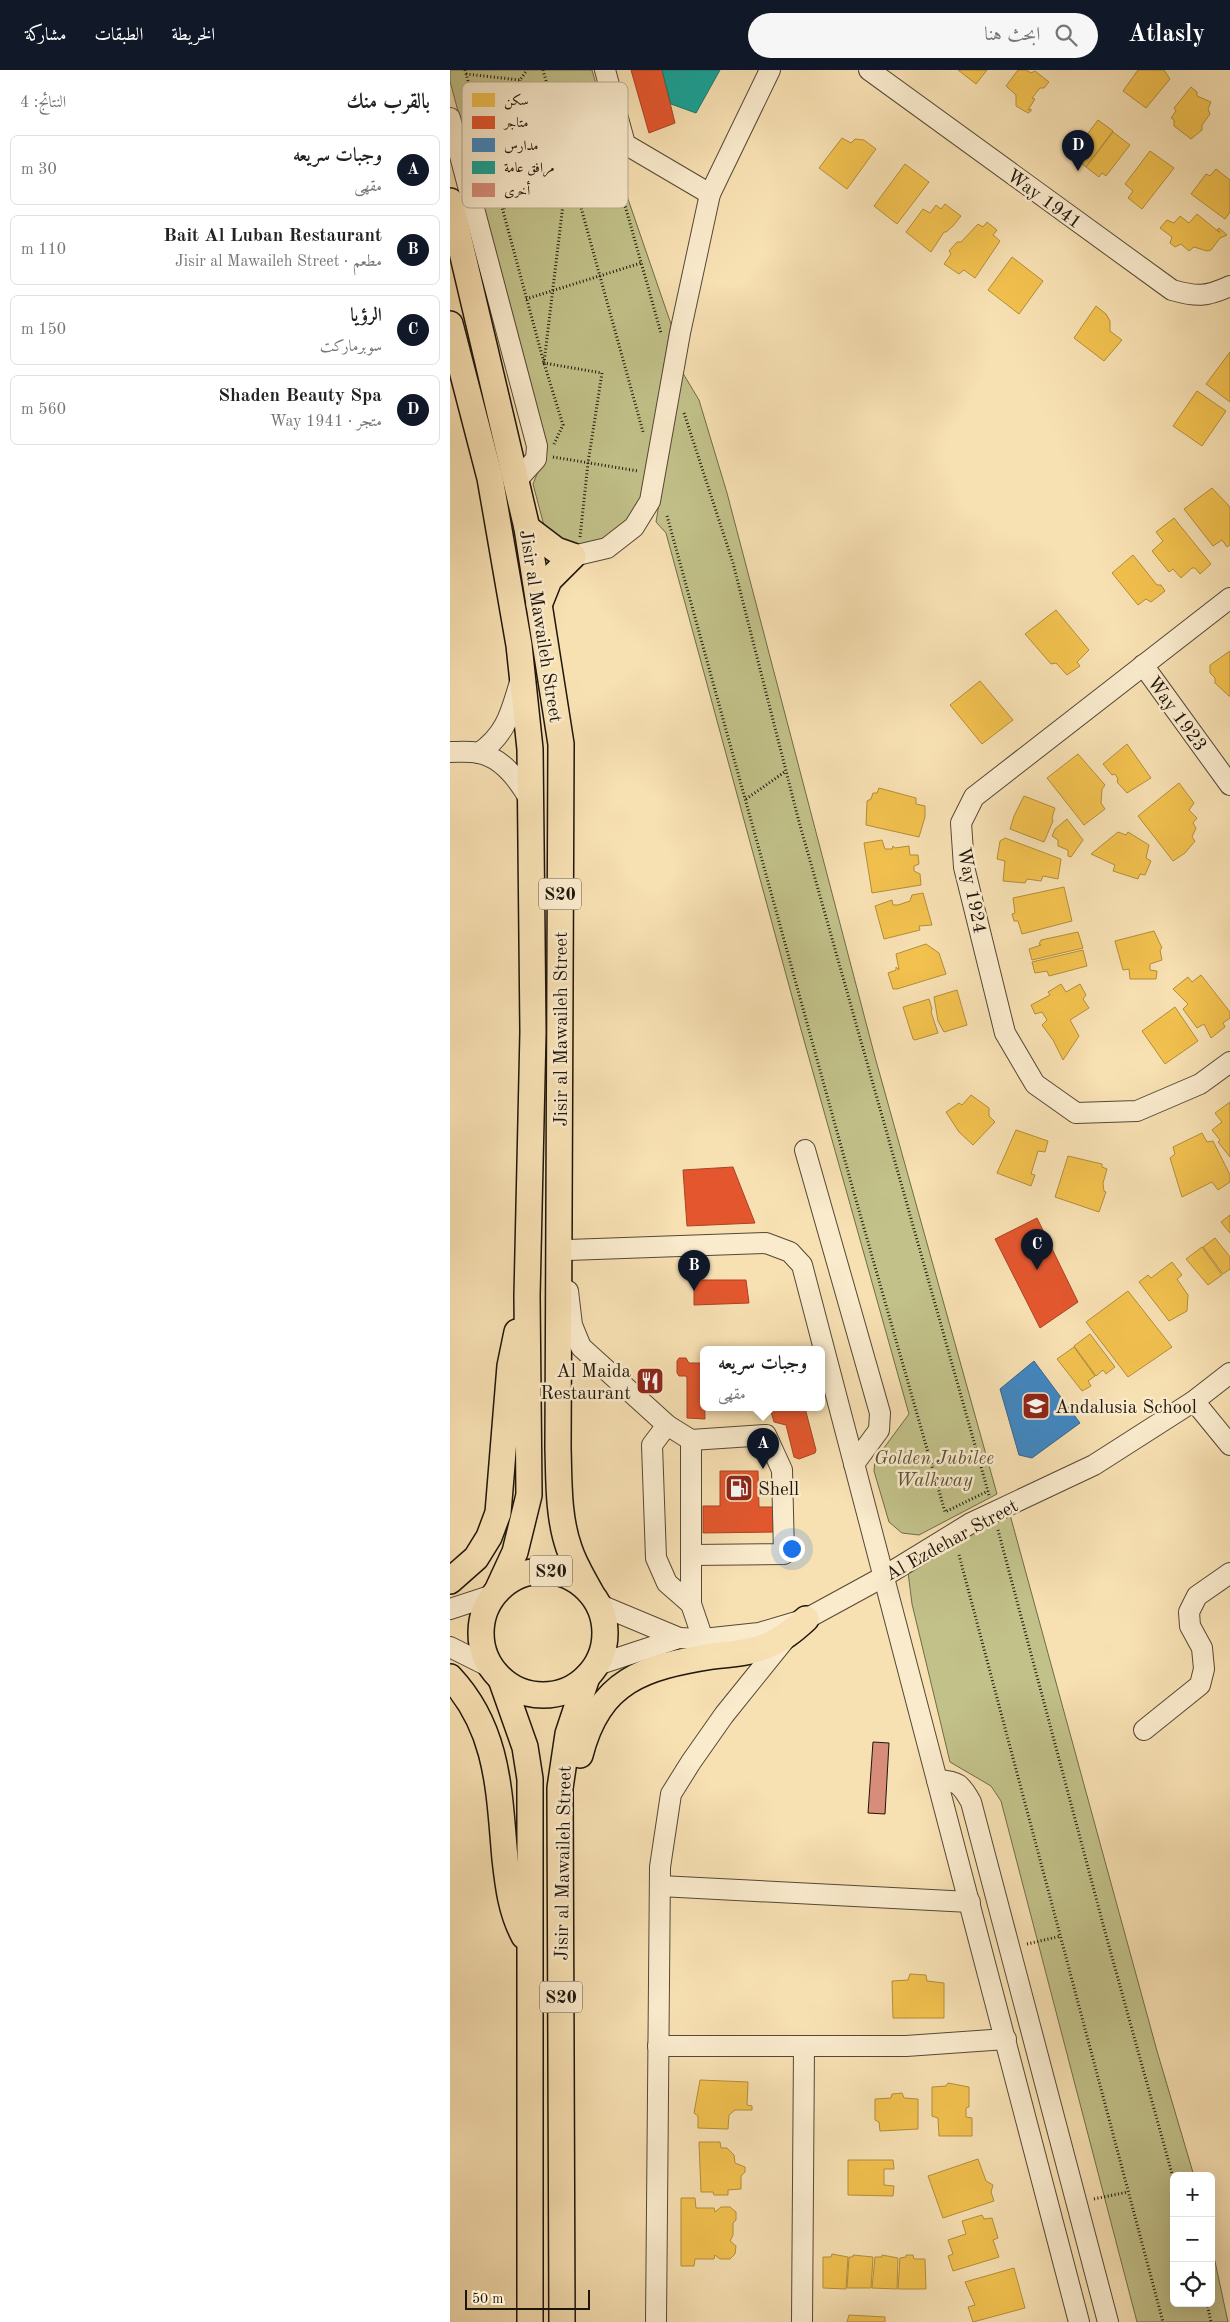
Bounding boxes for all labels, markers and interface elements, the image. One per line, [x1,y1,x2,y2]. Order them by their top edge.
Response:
search box [748,13,1098,58]
icon: search [1052,21,1080,49]
text: Atlasly [1128,23,1205,47]
text: مشاركة [25,26,66,44]
text: الطبقات [94,26,143,44]
text: الخريطة [171,26,215,44]
text: ابحث هنا [984,26,1040,45]
legend [462,82,628,208]
text: بالقرب منك [347,92,430,113]
text: سكن [504,93,529,110]
text: النتائج: 4 [20,95,66,111]
text: متاجر [502,116,528,130]
pin: D [1062,130,1094,171]
text: مدارس [504,139,539,154]
text: وجبات سريعه [293,147,382,166]
text: مرافق عامة [504,161,555,177]
text: 30 m [21,162,57,178]
text: A [407,162,419,178]
street label: Way 1941 [1003,167,1084,233]
text: مقهى [354,179,382,195]
text: أخرى [504,180,531,199]
text: Bait Al Luban Restaurant [163,227,382,246]
text: 110 m [21,242,66,258]
text: B [407,242,419,258]
text: مطعم · Jisir al Mawaileh Street [175,254,382,270]
text: الرؤيا [350,307,382,326]
text: 150 m [21,322,66,338]
text: C [408,322,418,338]
text: سوبرماركت [320,339,382,355]
text: Shaden Beauty Spa [218,387,382,406]
text: 560 m [21,402,66,418]
text: D [407,402,419,418]
text: متجر · Way 1941 [270,414,382,430]
street label: Jisir al Mawaileh Street [515,529,564,724]
street label: Way 1923 [1143,674,1209,755]
street label: Way 1924 [953,846,988,935]
road number: S20 [539,879,581,910]
street label: Jisir al Mawaileh Street [553,931,572,1127]
pin: C [1021,1229,1053,1270]
pin: B [678,1250,710,1291]
popup [700,1346,825,1411]
text: وجبات سريعه [718,1355,807,1374]
place label: Al Maida Restaurant [540,1363,632,1404]
restaurant icon: Al Maida Restaurant [635,1366,665,1396]
text: مقهى [718,1387,746,1403]
school or university icon: Andalusia School [1021,1391,1051,1421]
place label: Andalusia School [1055,1399,1197,1418]
pin: A [747,1428,779,1469]
park label: Golden Jubilee Walkway [874,1450,994,1491]
fuel station icon: Shell [724,1473,754,1503]
place label: Shell [758,1481,799,1500]
street label: Al Ezdehar Street [883,1497,1022,1585]
your location [779,1536,805,1562]
road number: S20 [530,1555,572,1586]
street label: Jisir al Mawaileh Street [553,1765,576,1961]
road number: S20 [540,1981,582,2012]
map controls [1170,2172,1215,2307]
button: + [1170,2172,1215,2217]
button: − [1170,2217,1215,2262]
button: locate [1170,2262,1215,2307]
scale bar [465,2287,590,2310]
text: 50 m [472,2292,503,2306]

